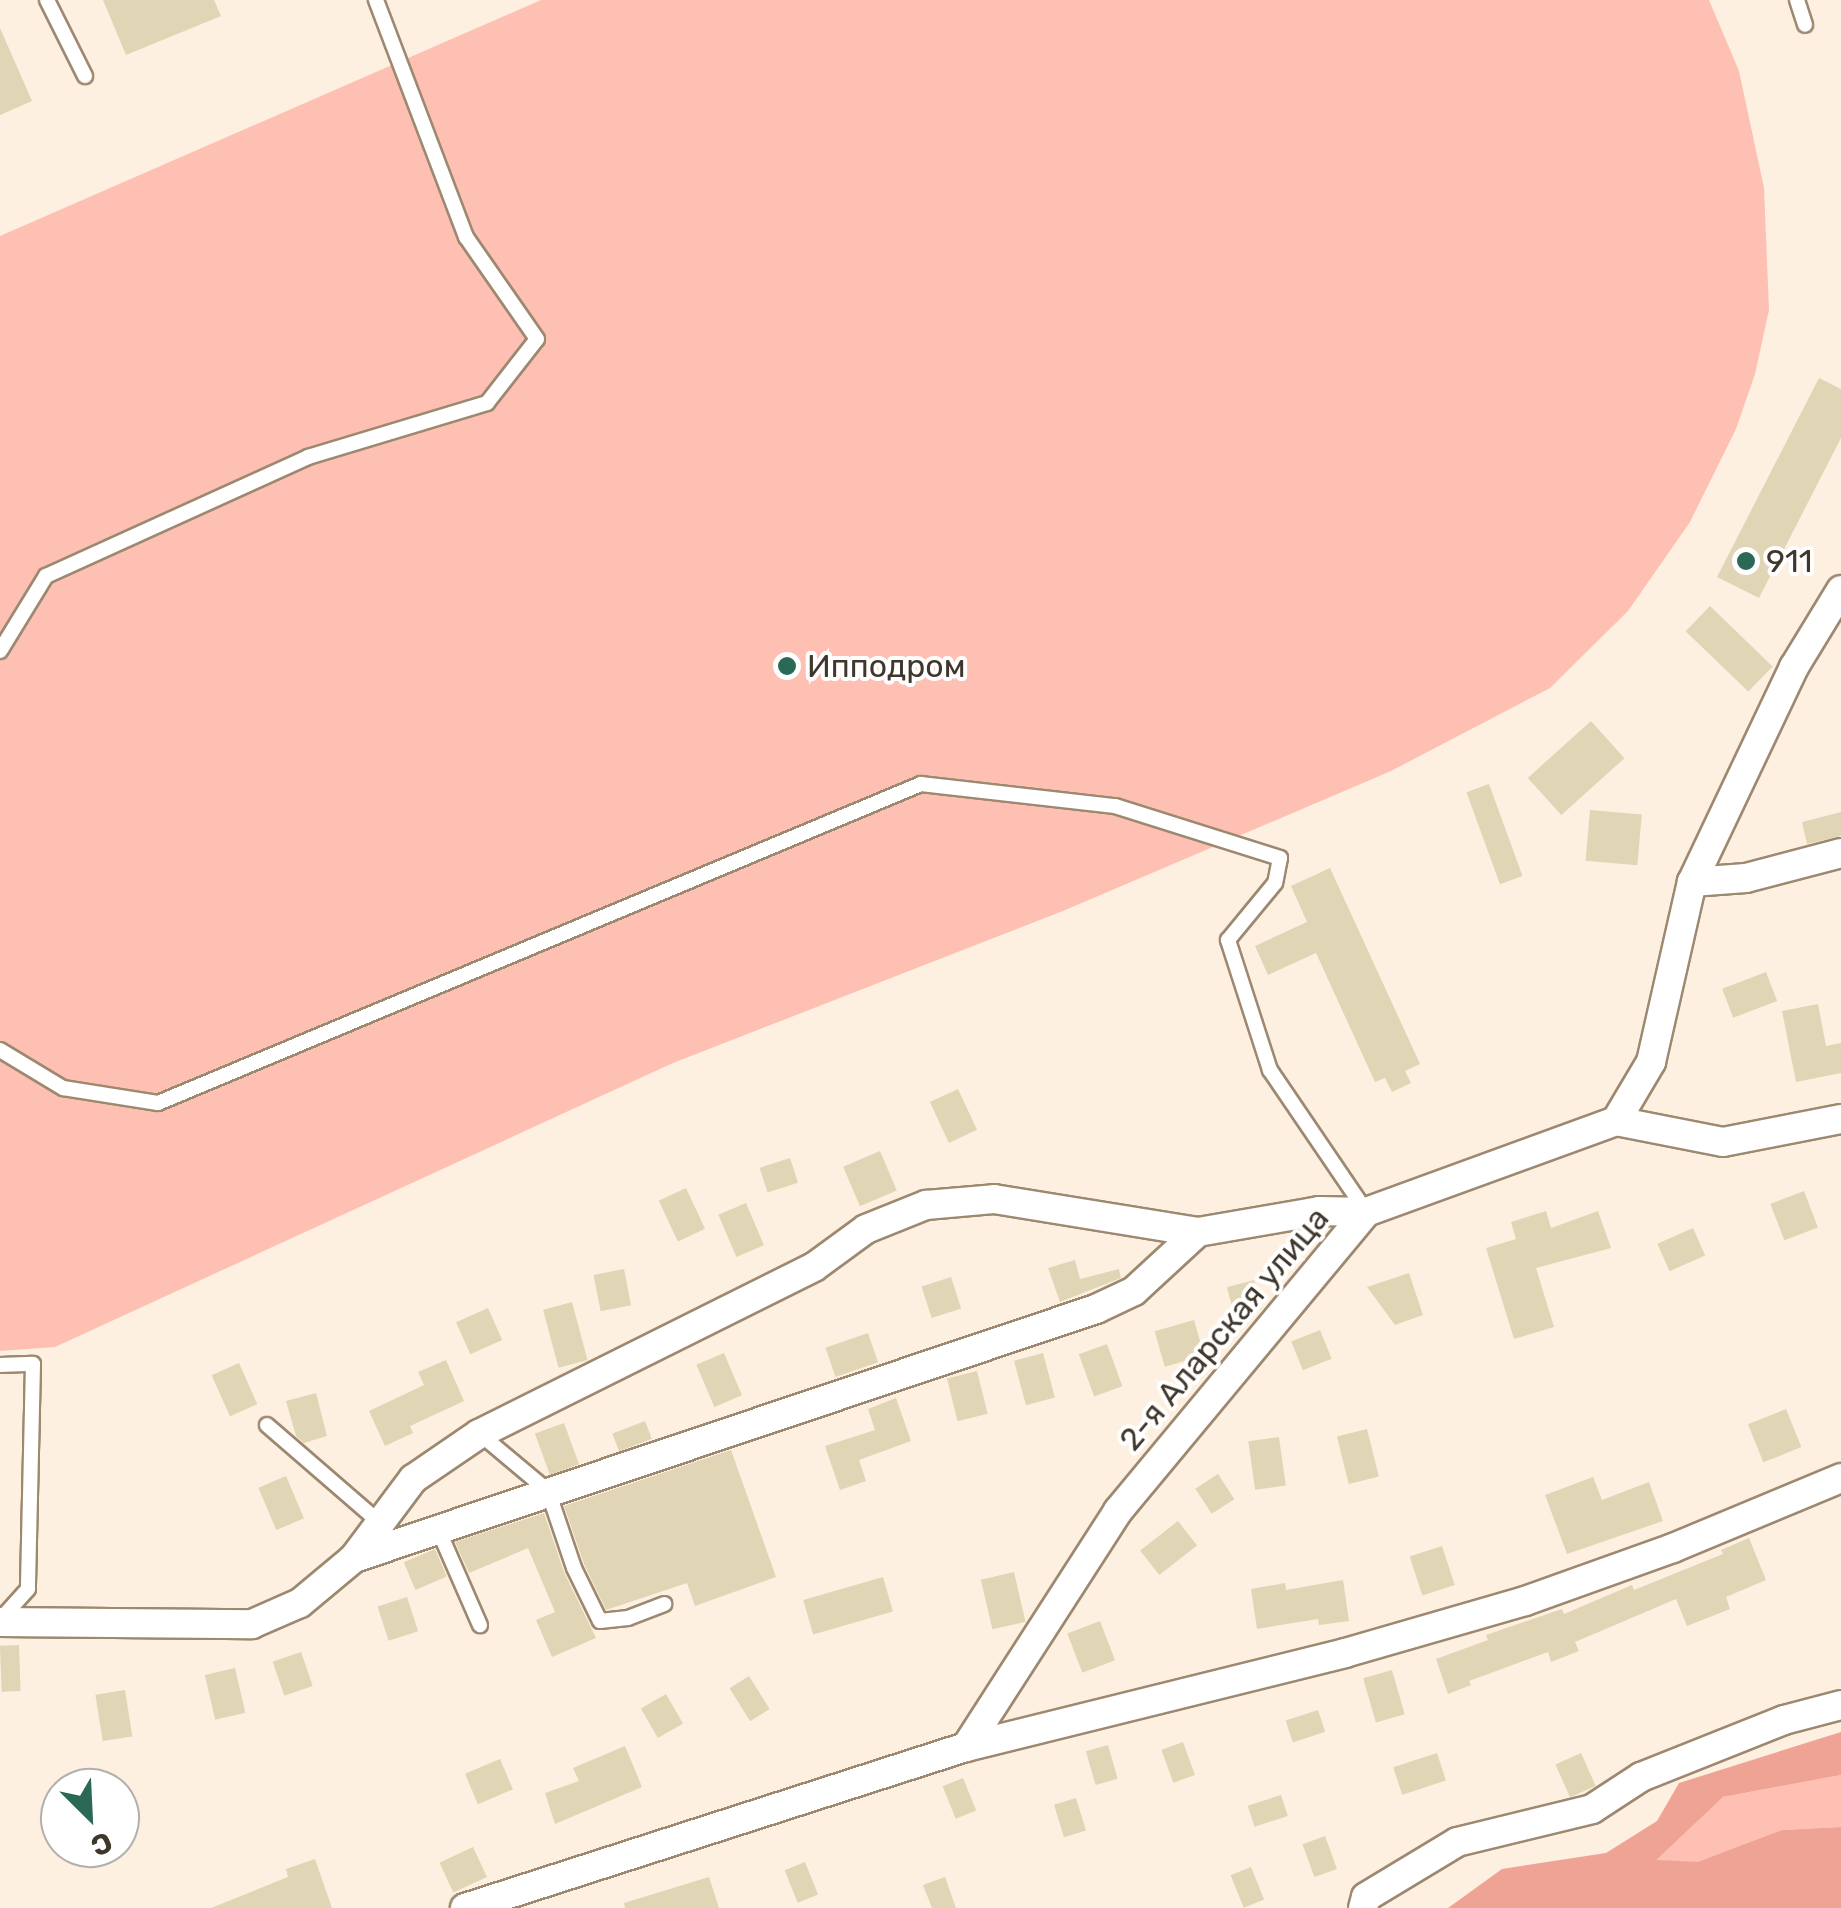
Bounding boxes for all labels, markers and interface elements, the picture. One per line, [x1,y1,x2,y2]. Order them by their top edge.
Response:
place label: 911 [1766,542,1812,580]
marker: 911 [1735,550,1757,572]
place label: Ипподром [807,647,965,685]
marker: Ипподром [776,655,798,677]
street label: 2-я Аларская улица [1111,1200,1337,1458]
north arrow [40,1768,140,1868]
text: С [86,1825,117,1863]

